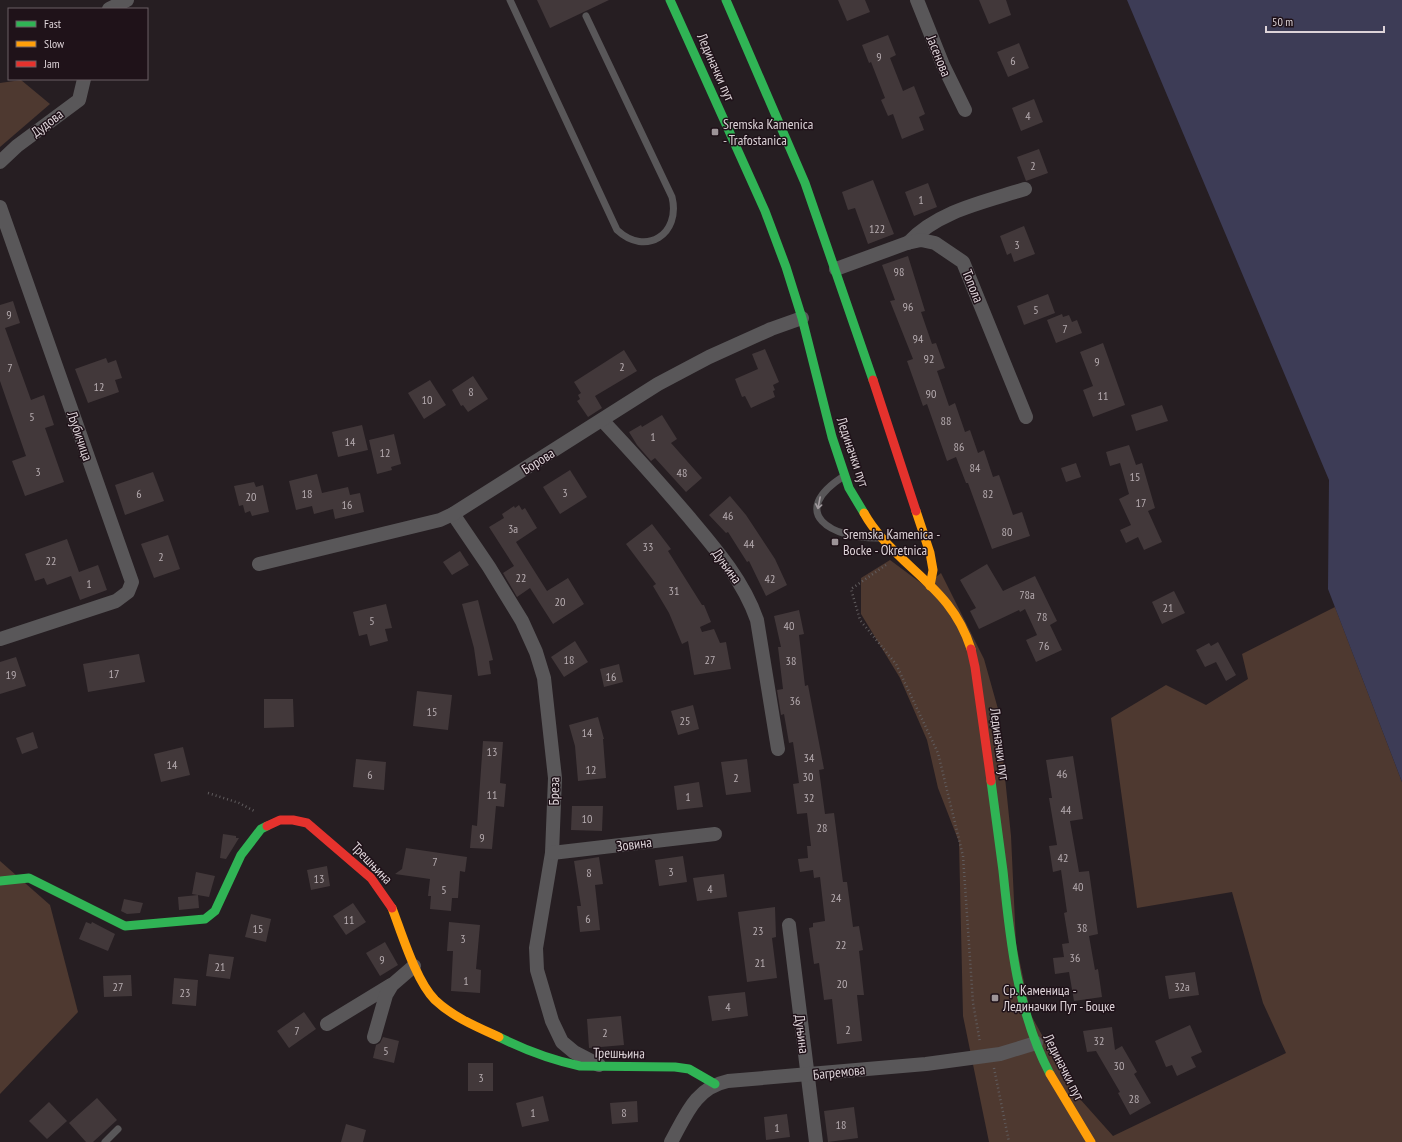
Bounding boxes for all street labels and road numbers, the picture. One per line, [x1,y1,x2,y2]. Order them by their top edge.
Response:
street label: Лединачки пут [693,29,739,104]
street label: Јасенова [922,32,955,79]
street label: Дудова [27,105,67,141]
street label: Топола [958,267,988,305]
street label: Љубичица [63,408,97,463]
street label: Лединачки пут [832,414,873,490]
street label: Борова [518,444,558,478]
street label: Дуњина [708,545,746,587]
street label: Лединачки пут [986,706,1014,782]
street label: Бреза [545,777,563,805]
street label: Зовина [615,833,653,855]
street label: Трешњина [348,838,396,888]
street label: Дуњина [791,1014,813,1054]
street label: Лединачки пут [1039,1030,1089,1104]
street label: Трешњина [593,1044,645,1062]
street label: Багремова [812,1060,866,1084]

